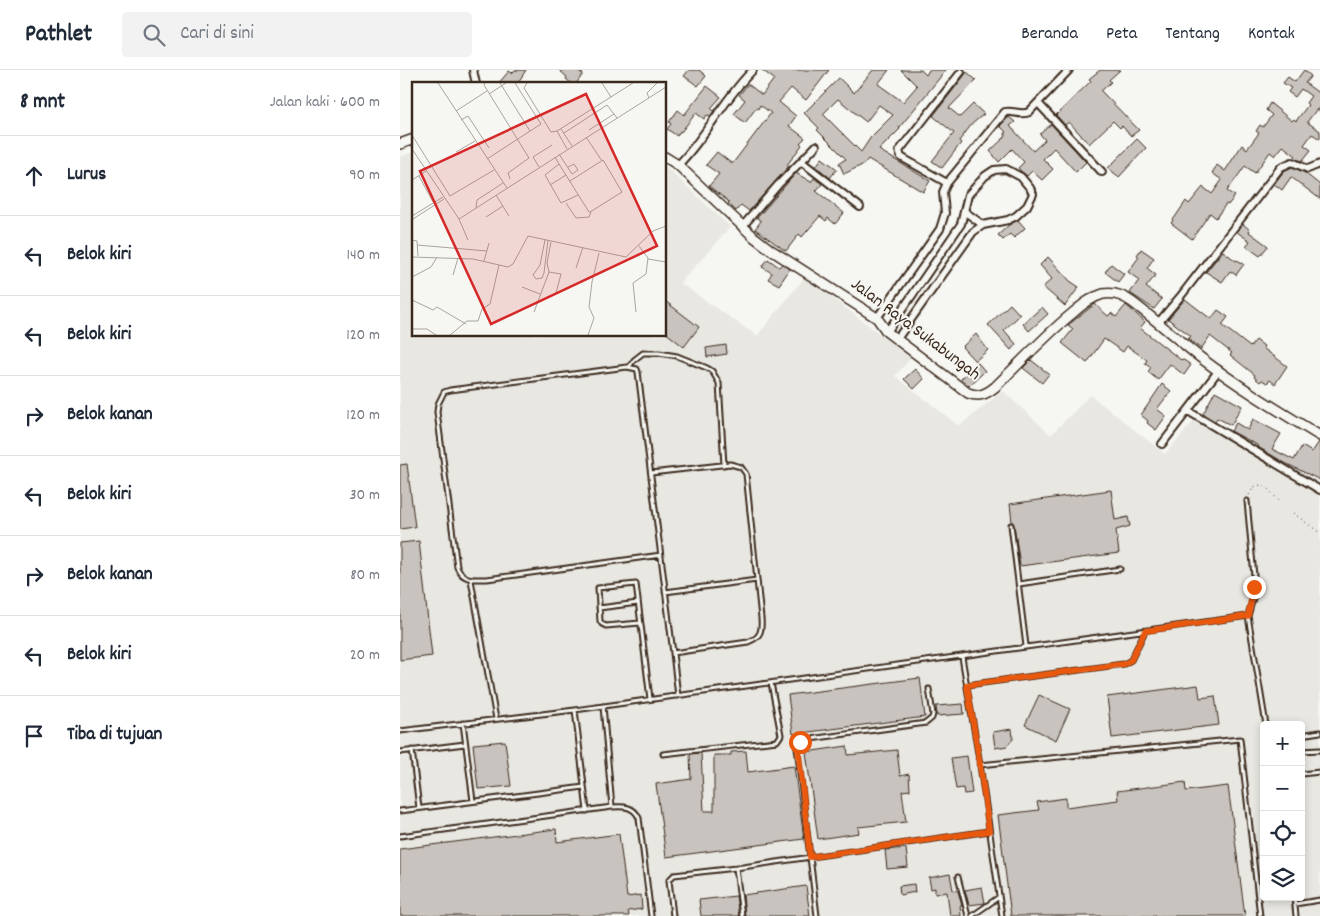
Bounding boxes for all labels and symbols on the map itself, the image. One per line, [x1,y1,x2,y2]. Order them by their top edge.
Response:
inset map [412,82,666,336]
street label: Jalan Raya Sukabungah [845,273,985,387]
route end [1243,576,1266,599]
route start [789,731,812,754]

